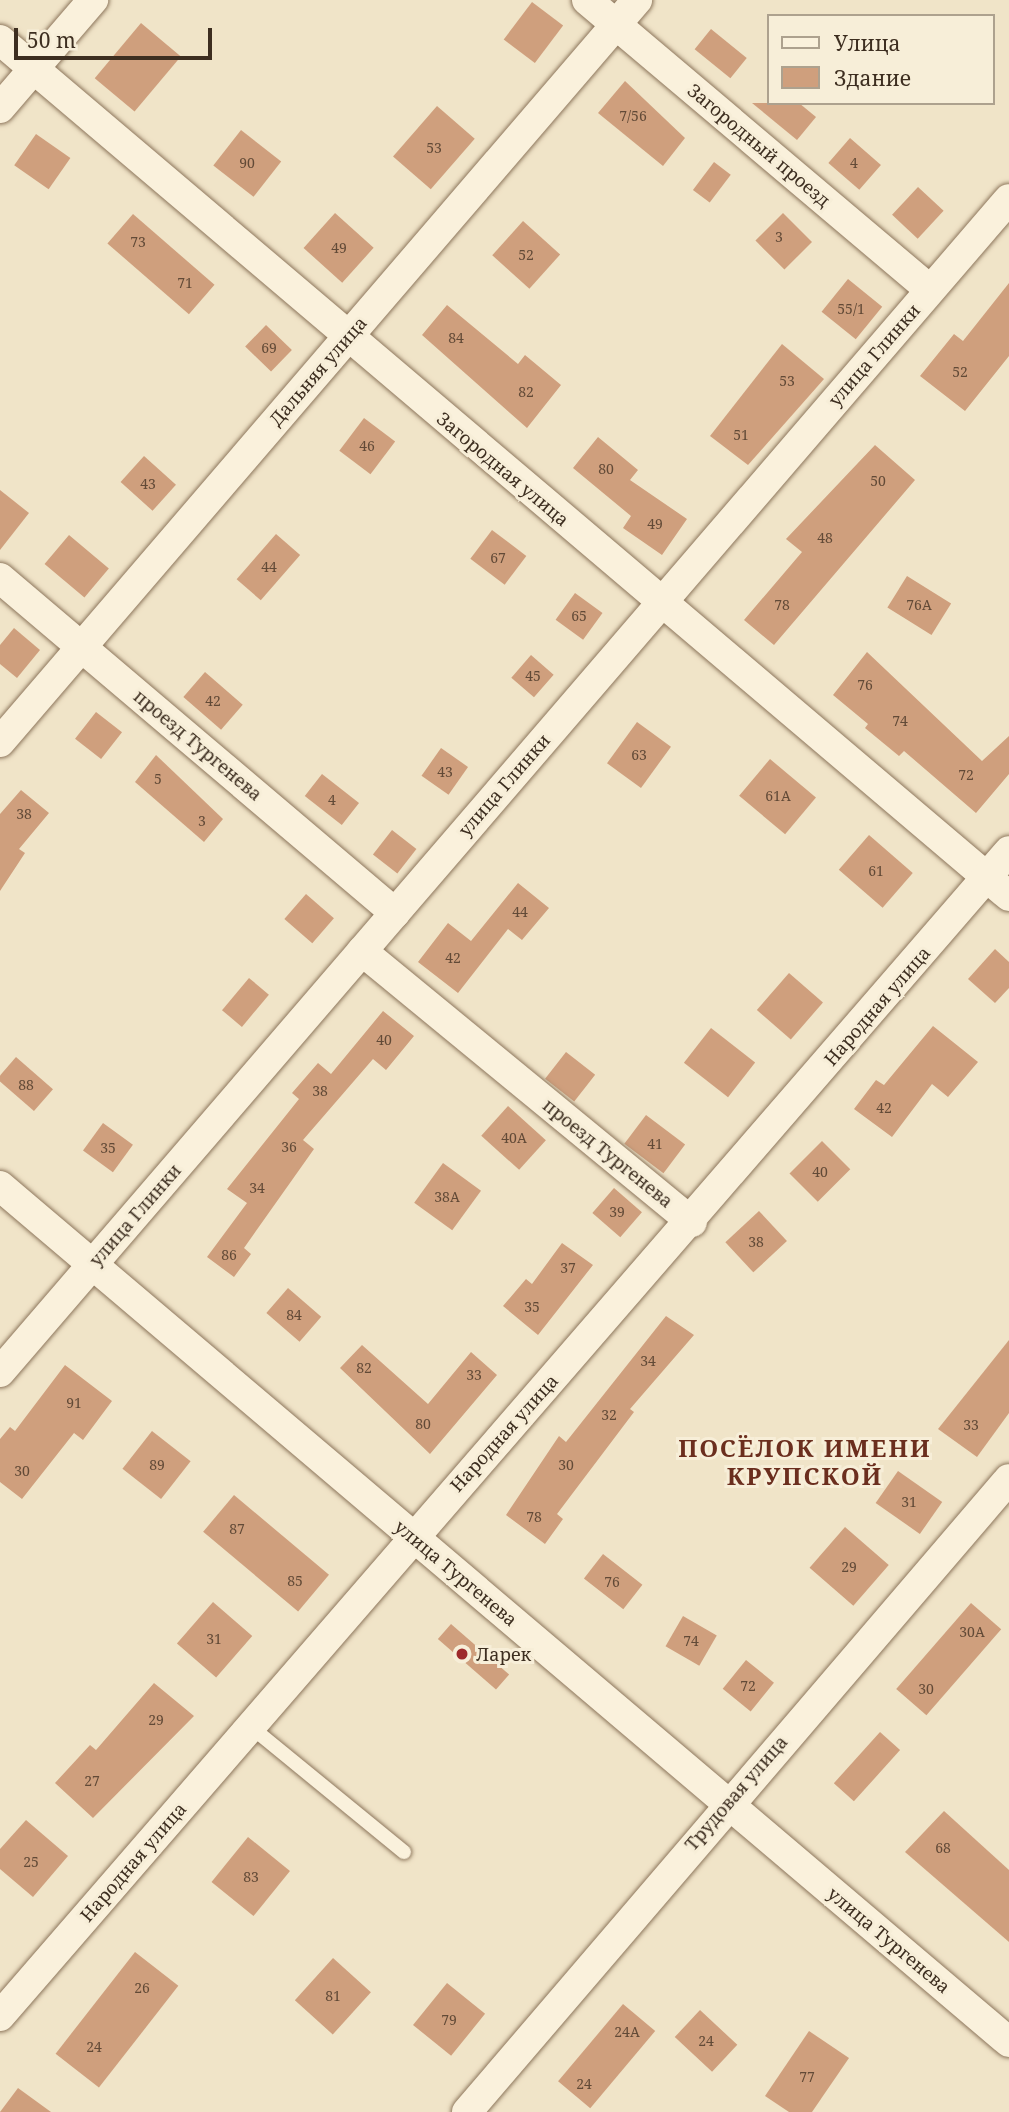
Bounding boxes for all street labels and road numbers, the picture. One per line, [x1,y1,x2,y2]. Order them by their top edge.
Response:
street label: Загородный проезд [683,79,835,211]
street label: улица Глинки [824,299,924,411]
street label: Дальняя улица [265,312,371,430]
street label: Загородная улица [433,407,573,531]
street label: проезд Тургенева [130,685,266,805]
street label: улица Глинки [454,729,554,841]
street label: Народная улица [820,942,934,1070]
street label: проезд Тургенева [539,1094,677,1212]
street label: улица Глинки [85,1159,185,1271]
street label: Народная улица [446,1370,562,1496]
street label: улица Тургенева [390,1515,522,1631]
street label: Трудовая улица [680,1731,792,1855]
street label: Народная улица [76,1798,190,1926]
street label: улица Тургенева [823,1882,955,1998]

